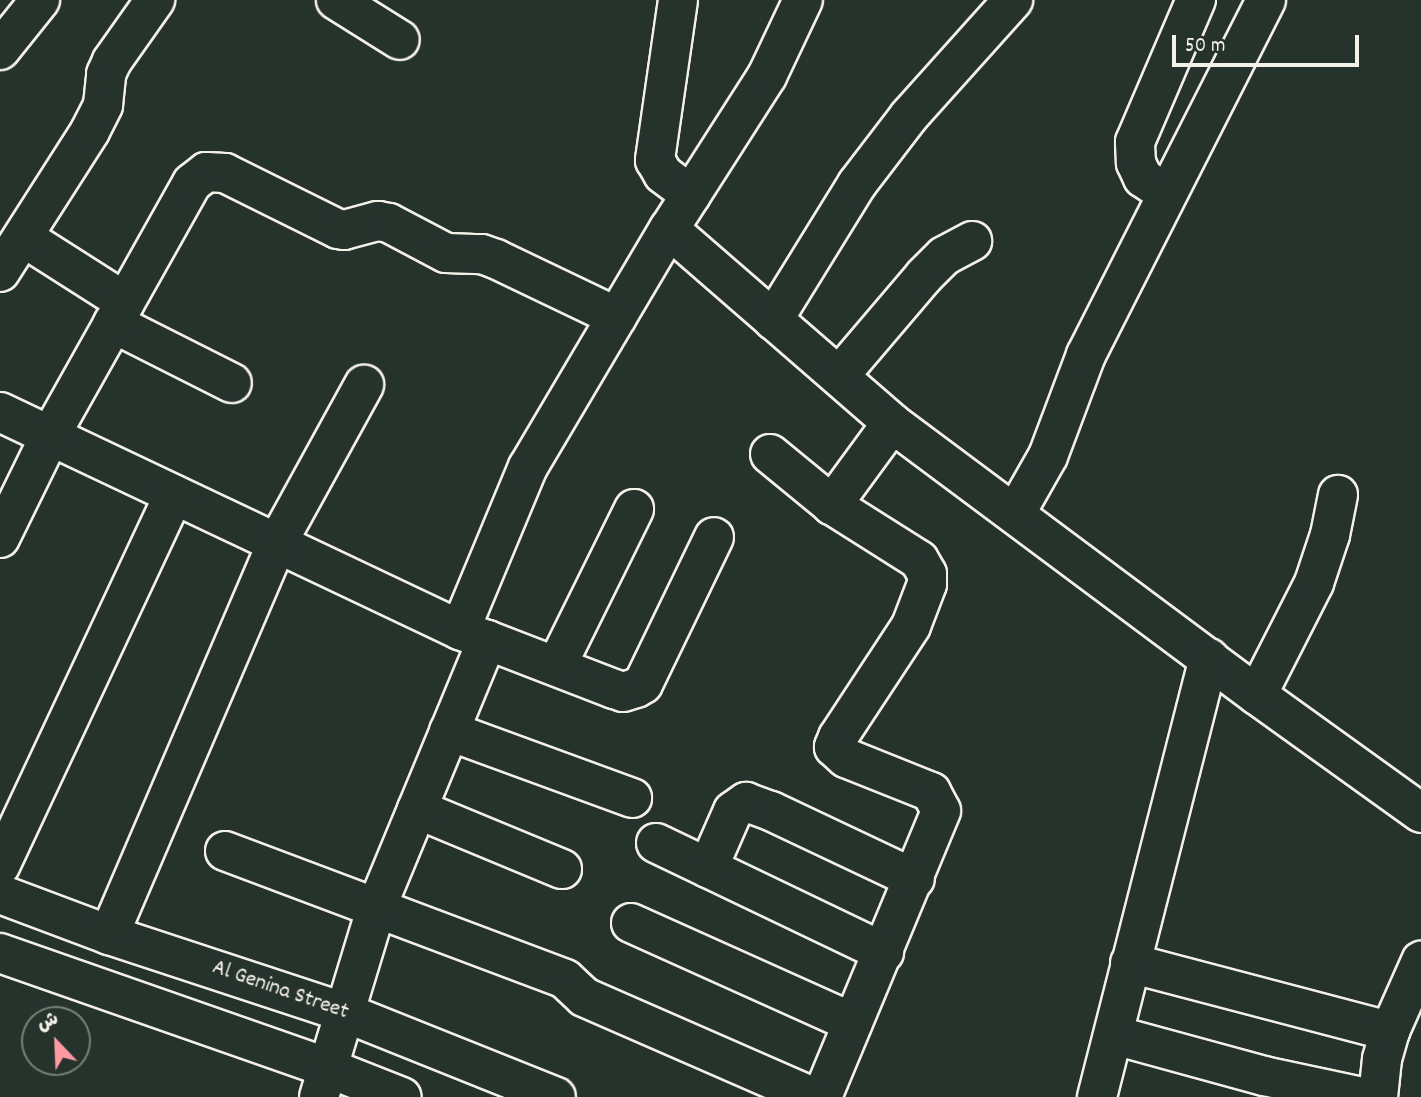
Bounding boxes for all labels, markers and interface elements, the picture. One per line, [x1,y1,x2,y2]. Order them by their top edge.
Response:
scale bar [1176,21,1363,65]
text: 50 m [1185,32,1225,62]
street label: Al Genina Street [208,955,352,1027]
north arrow [21,1006,91,1076]
text: ش [33,1007,63,1040]

